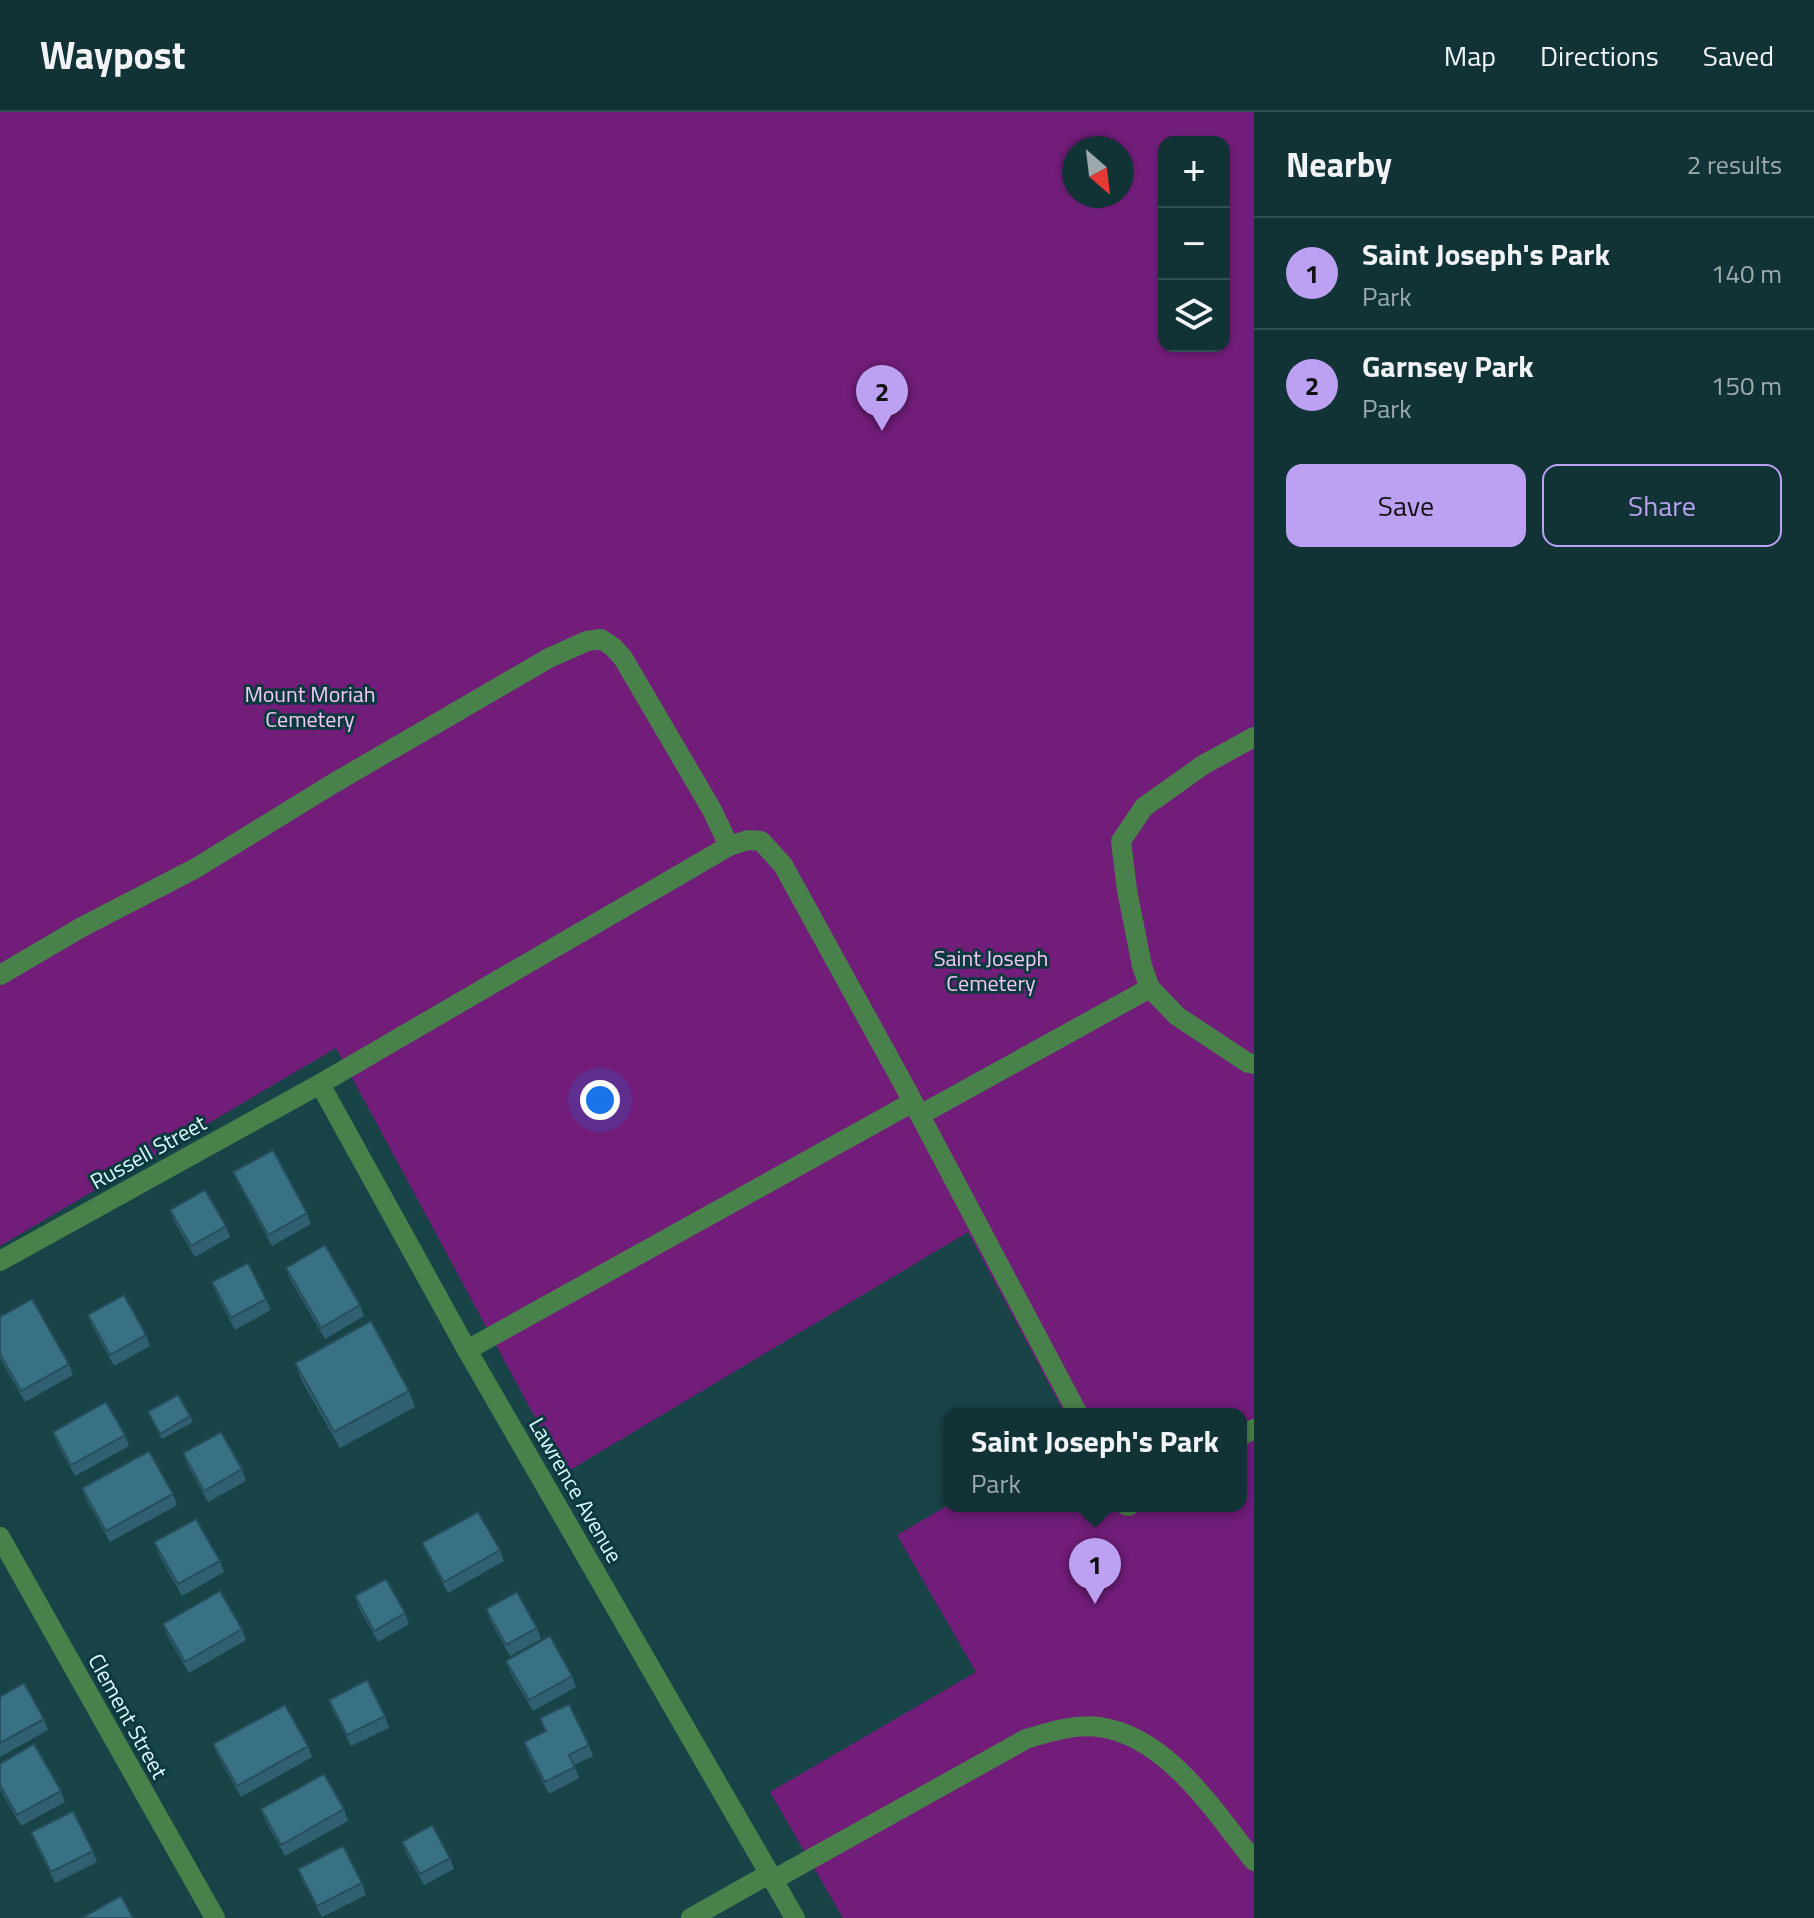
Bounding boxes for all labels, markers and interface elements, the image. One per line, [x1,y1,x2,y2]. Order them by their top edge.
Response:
text: Waypost [40,26,186,84]
text: Map [1444,34,1496,77]
text: Directions [1540,34,1659,77]
text: Saved [1703,34,1774,77]
north arrow [1062,136,1134,208]
map controls [1158,136,1230,352]
button: + [1158,136,1230,208]
text: Nearby [1286,138,1392,190]
text: 2 results [1687,145,1782,184]
button: − [1158,208,1230,280]
text: Saint Joseph's Park [1362,231,1610,277]
text: 1 [1305,254,1319,293]
text: 140 m [1711,254,1782,293]
text: Park [1362,277,1412,316]
button: layers [1158,280,1230,352]
text: Garnsey Park [1362,343,1534,389]
pin: 2 [856,365,908,431]
text: 2 [1305,366,1319,405]
text: 150 m [1711,366,1782,405]
text: Park [1362,389,1412,428]
button: Save [1286,464,1526,547]
button: Share [1542,464,1782,547]
park label: Mount Moriah Cemetery [244,677,376,736]
park label: Saint Joseph Cemetery [934,941,1048,1000]
your location [580,1080,620,1120]
street label: Russell Street [84,1106,213,1198]
popup [943,1408,1247,1512]
street label: Lawrence Avenue [521,1411,631,1569]
text: Saint Joseph's Park [971,1418,1219,1464]
text: Park [971,1464,1021,1503]
pin: 1 [1069,1538,1121,1604]
street label: Clement Street [80,1647,177,1785]

